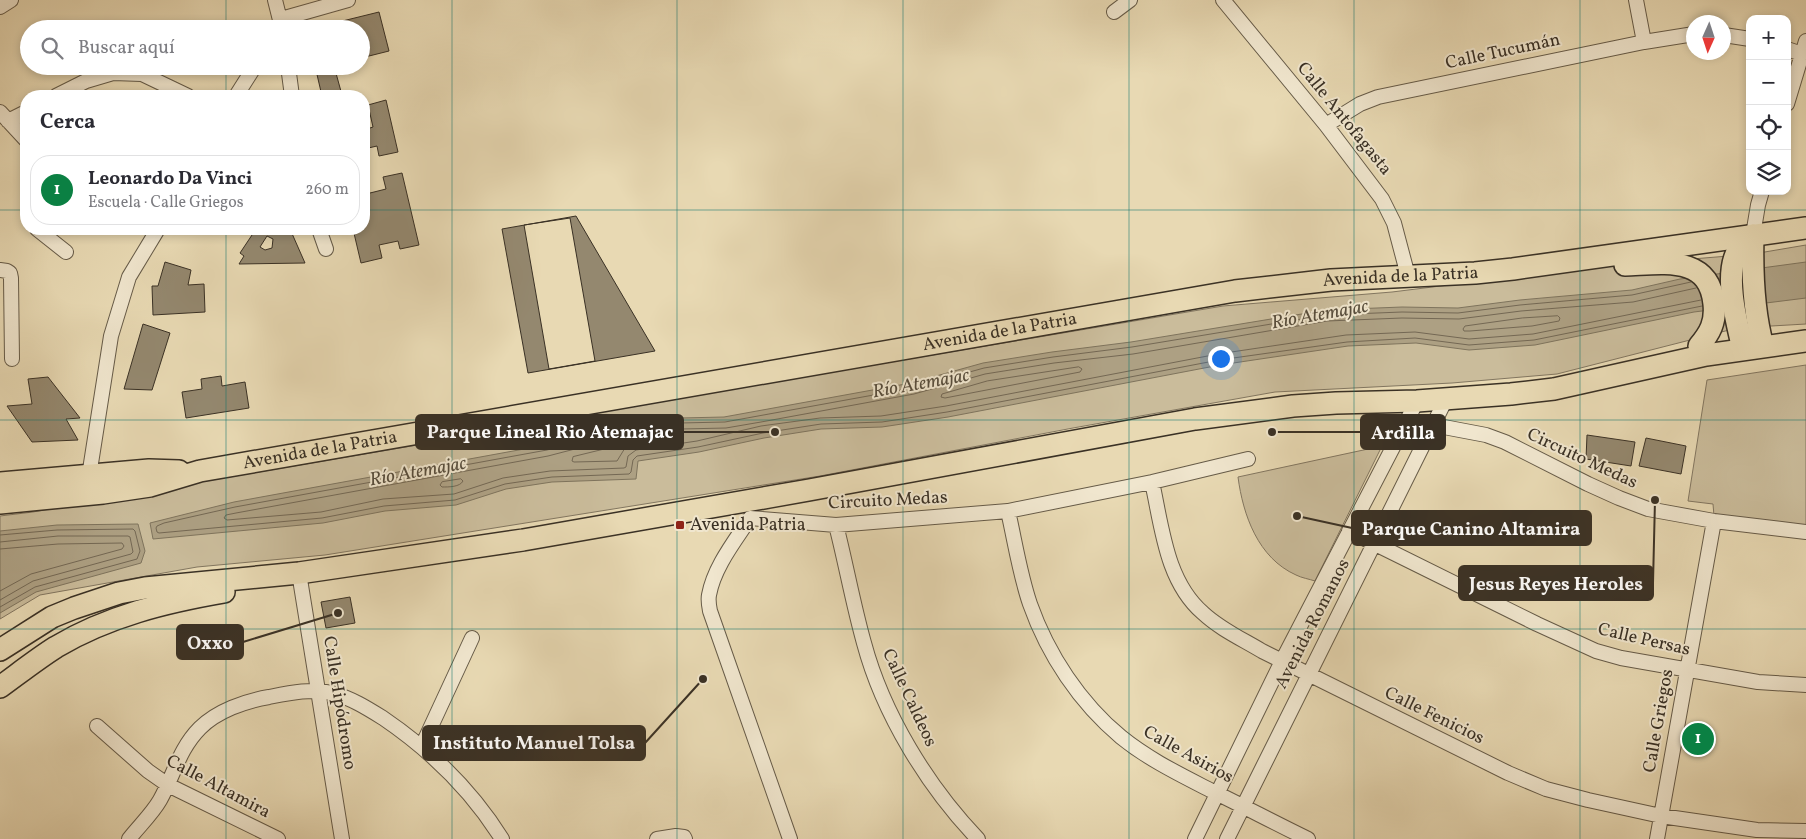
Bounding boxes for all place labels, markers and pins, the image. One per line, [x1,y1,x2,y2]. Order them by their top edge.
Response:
callout: Parque Lineal Rio Atemajac [416,415,683,449]
callout: Ardilla [1361,415,1445,449]
callout: Parque Canino Altamira [1352,511,1591,545]
place label: Avenida Patria [690,513,806,538]
marker: Avenida Patria [674,519,686,531]
callout: Jesus Reyes Heroles [1459,566,1653,600]
callout: Oxxo [177,625,243,659]
pin: 1 [1682,720,1714,758]
callout: Instituto Manuel Tolsa [423,726,645,760]

